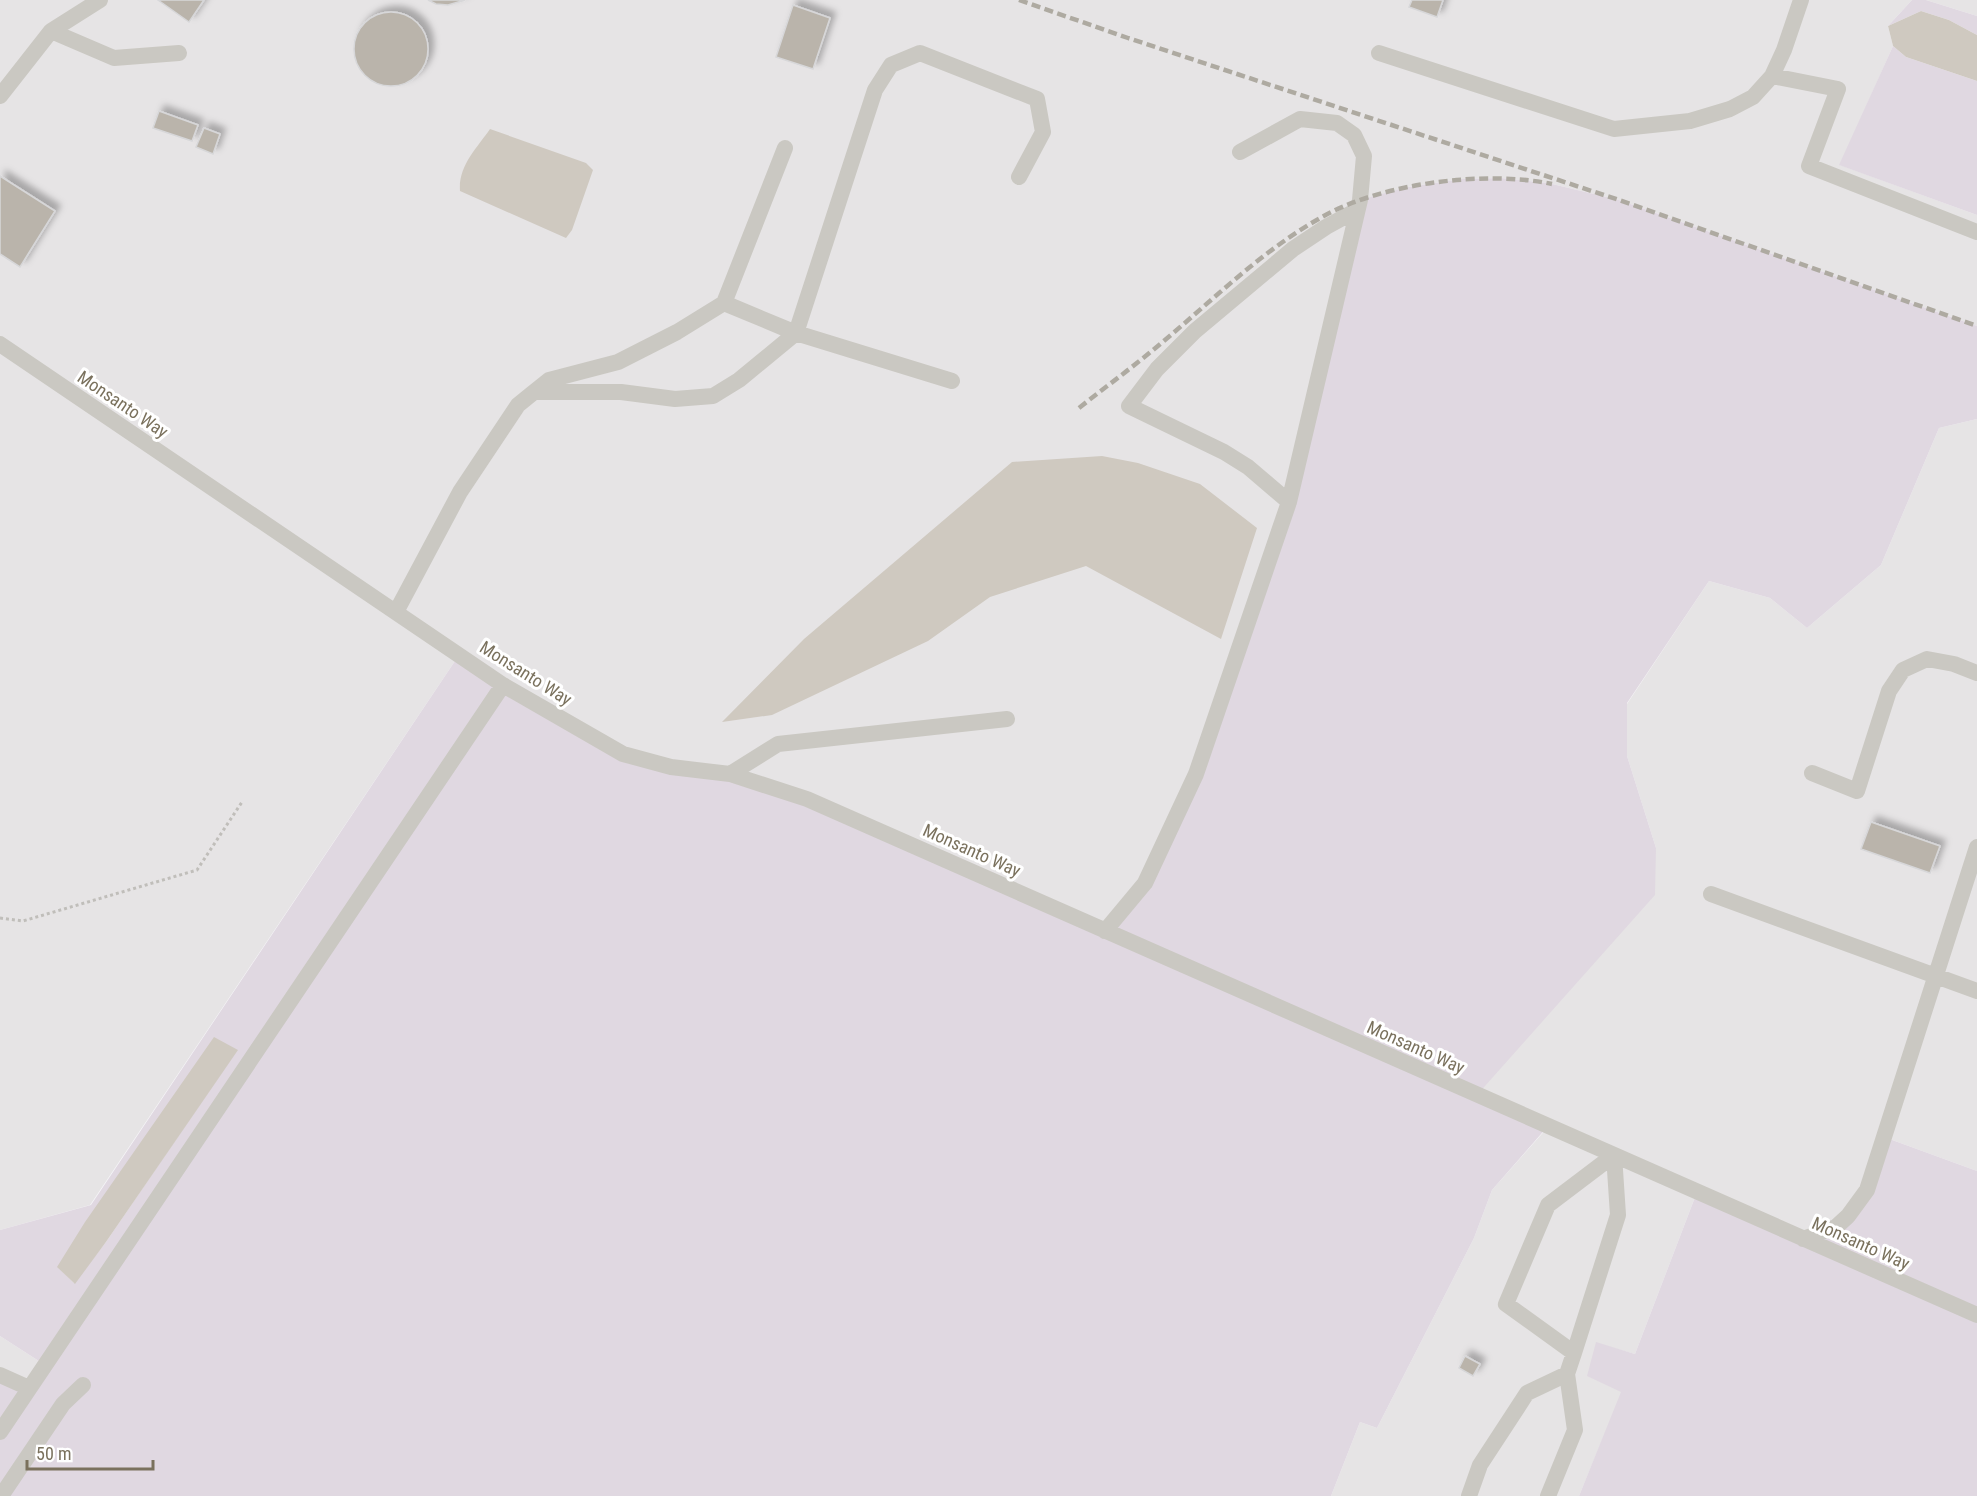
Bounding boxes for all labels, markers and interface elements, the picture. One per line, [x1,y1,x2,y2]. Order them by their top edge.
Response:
street label: Monsanto Way [74,366,173,442]
street label: Monsanto Way [476,636,576,710]
street label: Monsanto Way [920,819,1025,881]
street label: Monsanto Way [1364,1016,1469,1078]
street label: Monsanto Way [1809,1212,1914,1274]
scale bar [27,1433,153,1471]
text: 50 m [36,1443,71,1464]

